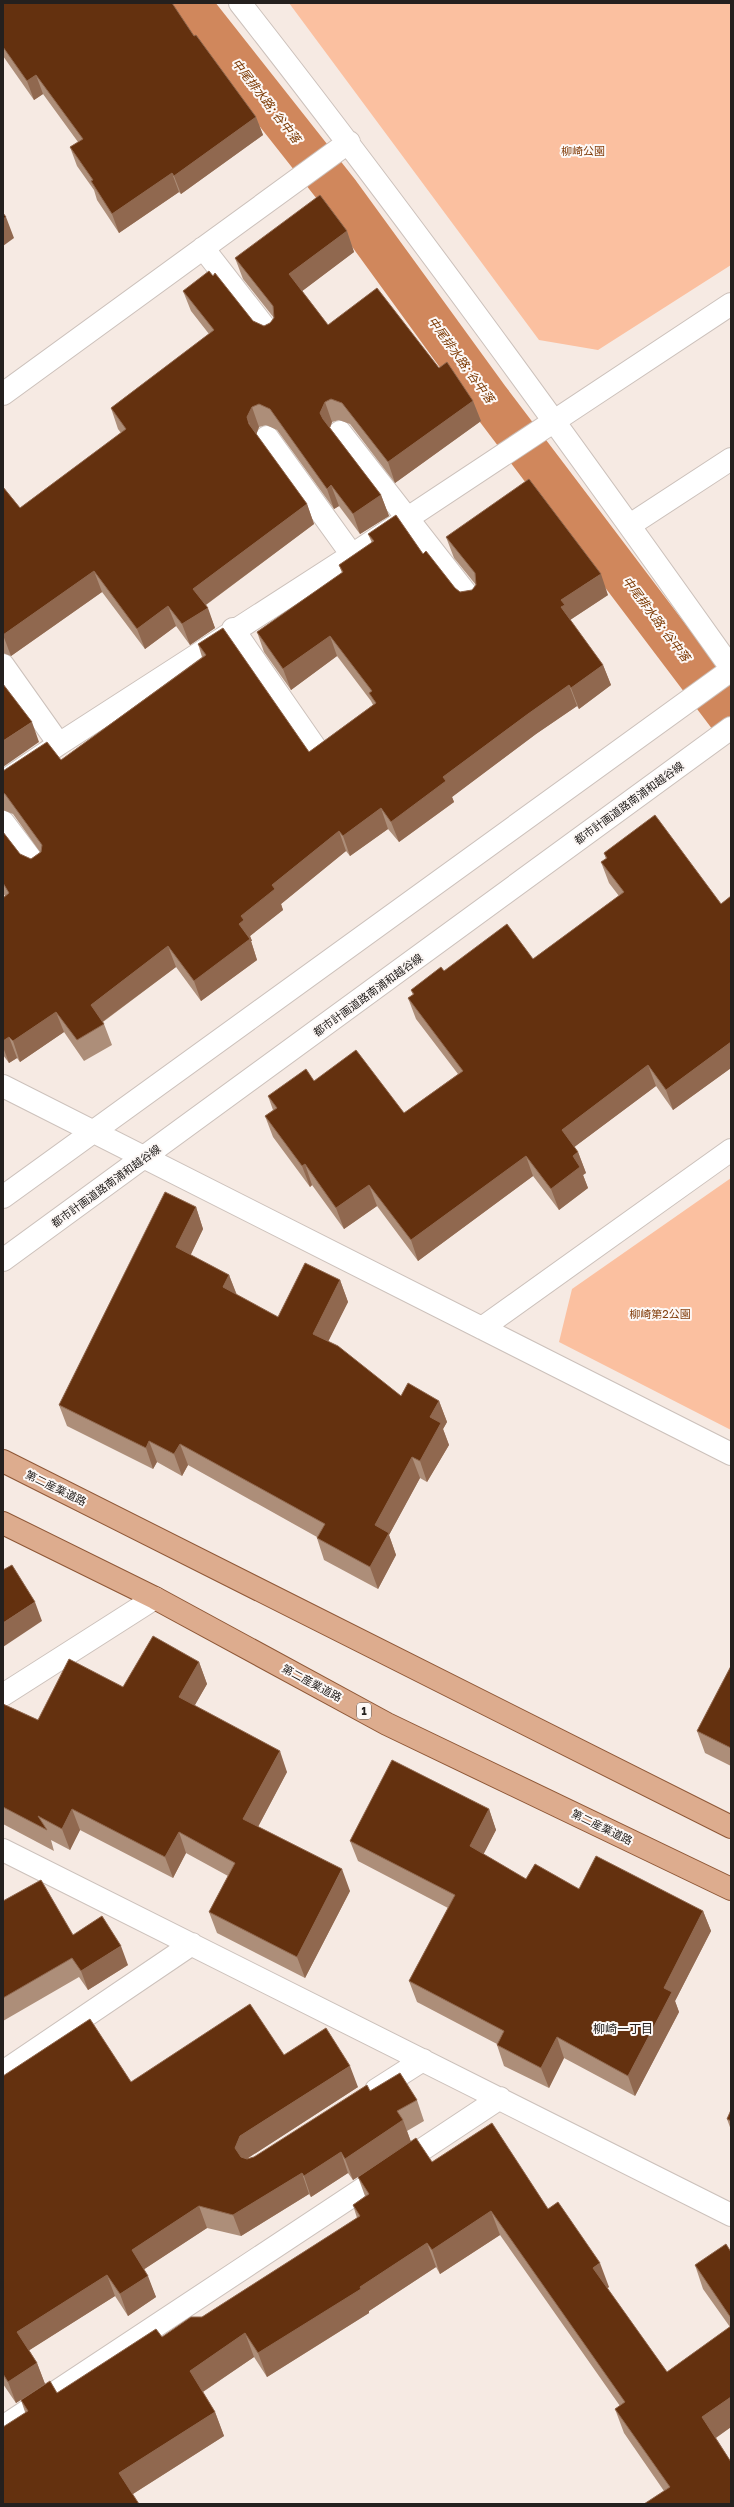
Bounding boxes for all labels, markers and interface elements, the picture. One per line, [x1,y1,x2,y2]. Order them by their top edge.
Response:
water label: 中尾排水路; 谷中落 [229,56,305,147]
park label: 柳崎公園 [561,144,605,157]
water label: 中尾排水路; 谷中落 [425,314,499,407]
water label: 中尾排水路; 谷中落 [620,573,694,666]
street label: 都市計画道路南浦和越谷線 [571,759,686,847]
street label: 都市計画道路南浦和越谷線 [310,951,425,1039]
street label: 都市計画道路南浦和越谷線 [48,1142,163,1230]
park label: 柳崎第2公園 [629,1307,691,1320]
street label: 第二産業道路 [24,1467,89,1508]
street label: 第二産業道路 [280,1661,344,1704]
road number: 1 [357,1703,371,1719]
street label: 第二産業道路 [570,1806,635,1847]
district label: 柳崎一丁目 [593,2021,653,2036]

